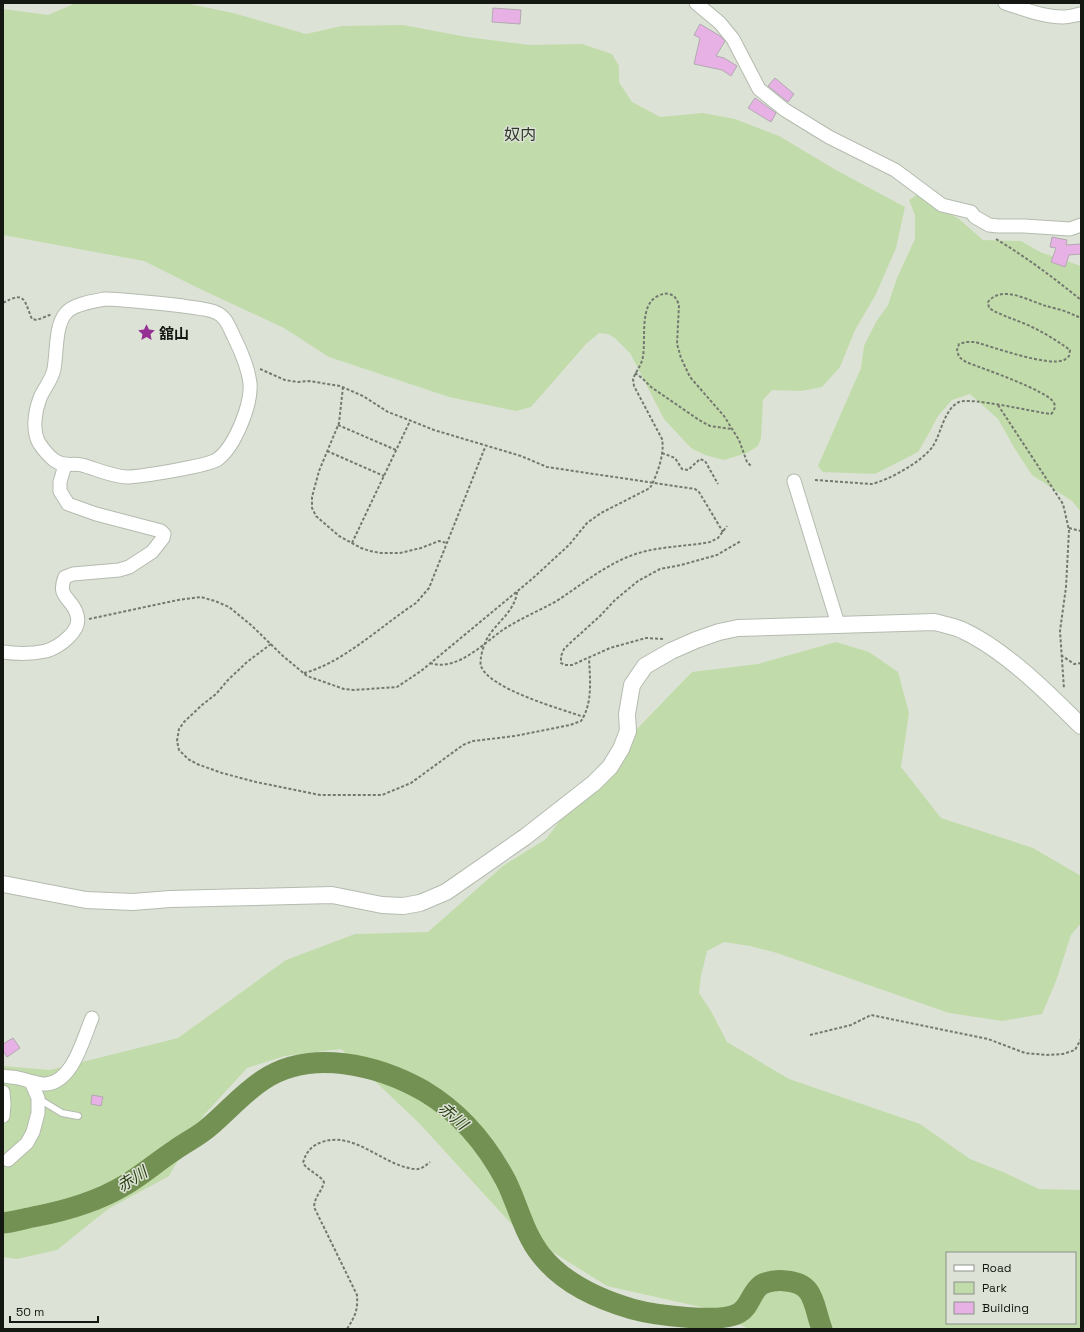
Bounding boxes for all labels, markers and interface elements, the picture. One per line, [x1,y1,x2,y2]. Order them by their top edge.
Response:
district label: 奴内 [504,124,536,145]
place icon: 舘山 [136,323,156,343]
place label: 舘山 [159,324,189,343]
water label: 赤川 [434,1098,473,1136]
water label: 赤川 [113,1161,153,1196]
legend [946,1252,1076,1324]
text: Road [982,1260,1011,1276]
text: Park [982,1280,1007,1296]
scale bar [10,1298,98,1324]
text: Building [982,1300,1029,1316]
text: 50 m [16,1304,44,1320]

